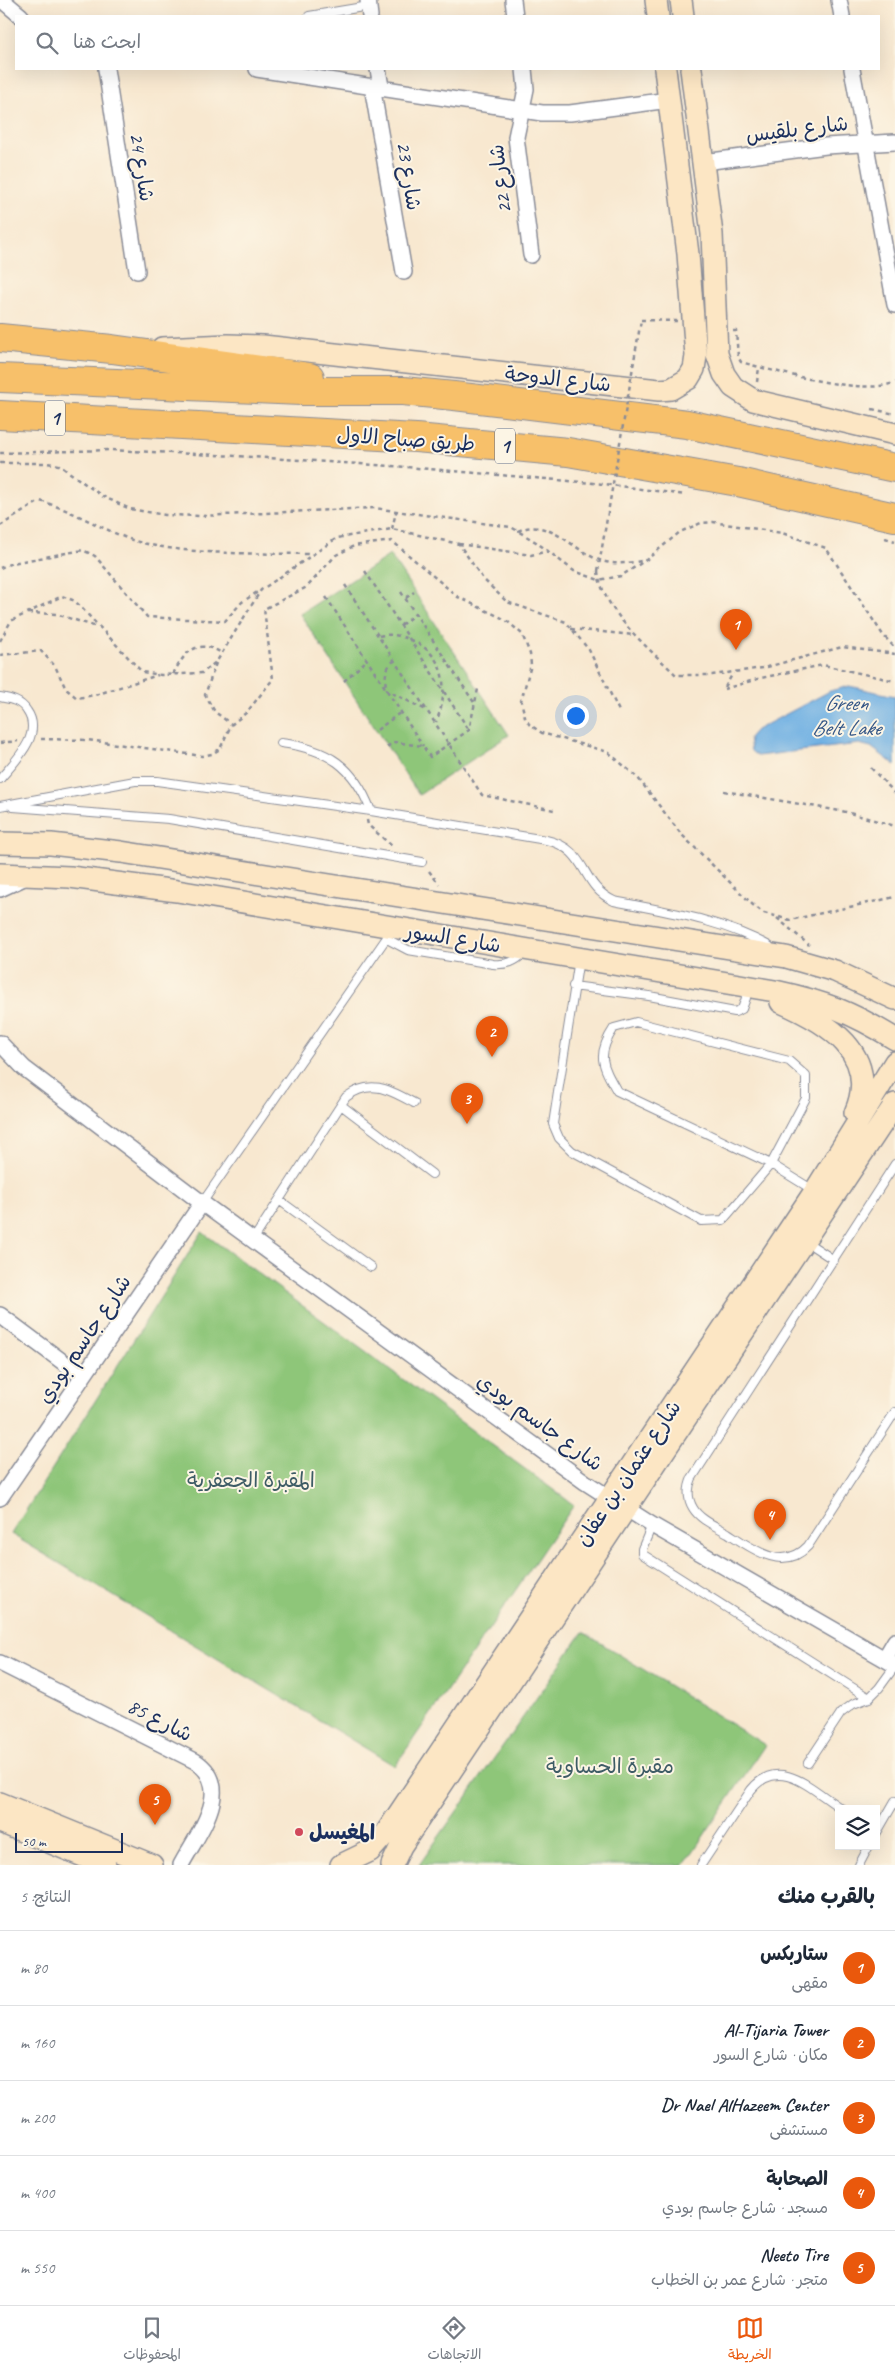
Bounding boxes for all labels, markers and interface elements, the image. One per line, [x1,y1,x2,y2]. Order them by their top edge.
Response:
search box [15,15,880,70]
icon: search [33,29,61,57]
text: ابحث هنا [73,30,141,54]
street label: شارع بلقيس [744,110,850,150]
street label: شارع 24 [122,131,160,204]
street label: شارع 23 [389,140,427,213]
street label: شارع 22 [483,143,519,215]
street label: شارع الدوحة [503,361,612,399]
road number: 1 [45,400,65,436]
street label: طريق صباح الاول [336,421,476,458]
road number: 1 [495,428,515,464]
pin: 1 [720,609,752,650]
water label: Green Belt Lake [812,689,883,742]
your location [563,703,589,729]
street label: شارع السور [401,917,503,960]
pin: 2 [476,1016,508,1057]
pin: 3 [451,1083,483,1124]
street label: شارع جاسم بودي [31,1270,139,1410]
street label: شارع جاسم بودي [470,1367,608,1479]
street label: شارع عثمان بن عفان [570,1395,688,1552]
park label: المقبرة الجعفرية [187,1467,315,1493]
pin: 4 [754,1499,786,1540]
street label: شارع 85 [122,1693,197,1749]
park label: مقبرة الحساوية [546,1753,674,1779]
pin: 5 [139,1784,171,1825]
map controls [835,1805,880,1850]
button: layers [835,1805,880,1850]
place label: المغيسل [309,1819,375,1845]
marker: المغيسل [293,1826,305,1838]
scale bar [15,1830,122,1853]
text: 50 m [22,1833,46,1850]
text: بالقرب منك [778,1883,875,1909]
text: النتائج: 5 [20,1887,71,1907]
text: ستاربكس [760,1942,828,1966]
text: 80 m [20,1958,47,1978]
text: 1 [855,1958,863,1978]
text: مقهى [791,1973,828,1993]
text: Al-Tijaria Tower [724,2018,828,2042]
text: 160 m [20,2033,54,2053]
text: 2 [855,2033,863,2053]
text: مكان · شارع السور [714,2045,828,2065]
text: Dr Nael AlHazeem Center [661,2093,828,2117]
text: 200 m [20,2108,54,2128]
text: 3 [855,2108,863,2128]
text: مستشفى [769,2120,828,2140]
text: الصحابة [766,2167,828,2191]
text: 400 m [20,2183,54,2203]
text: 4 [855,2183,863,2203]
text: مسجد · شارع جاسم بودي [662,2198,828,2218]
text: Neeto Tire [760,2243,828,2267]
text: 550 m [20,2258,54,2278]
text: 5 [856,2258,862,2278]
text: متجر · شارع عمر بن الخطاب [651,2270,828,2290]
tab: المحفوظات [123,2314,181,2367]
tab: الاتجاهات [427,2314,482,2367]
tab: الخريطة [728,2314,772,2367]

